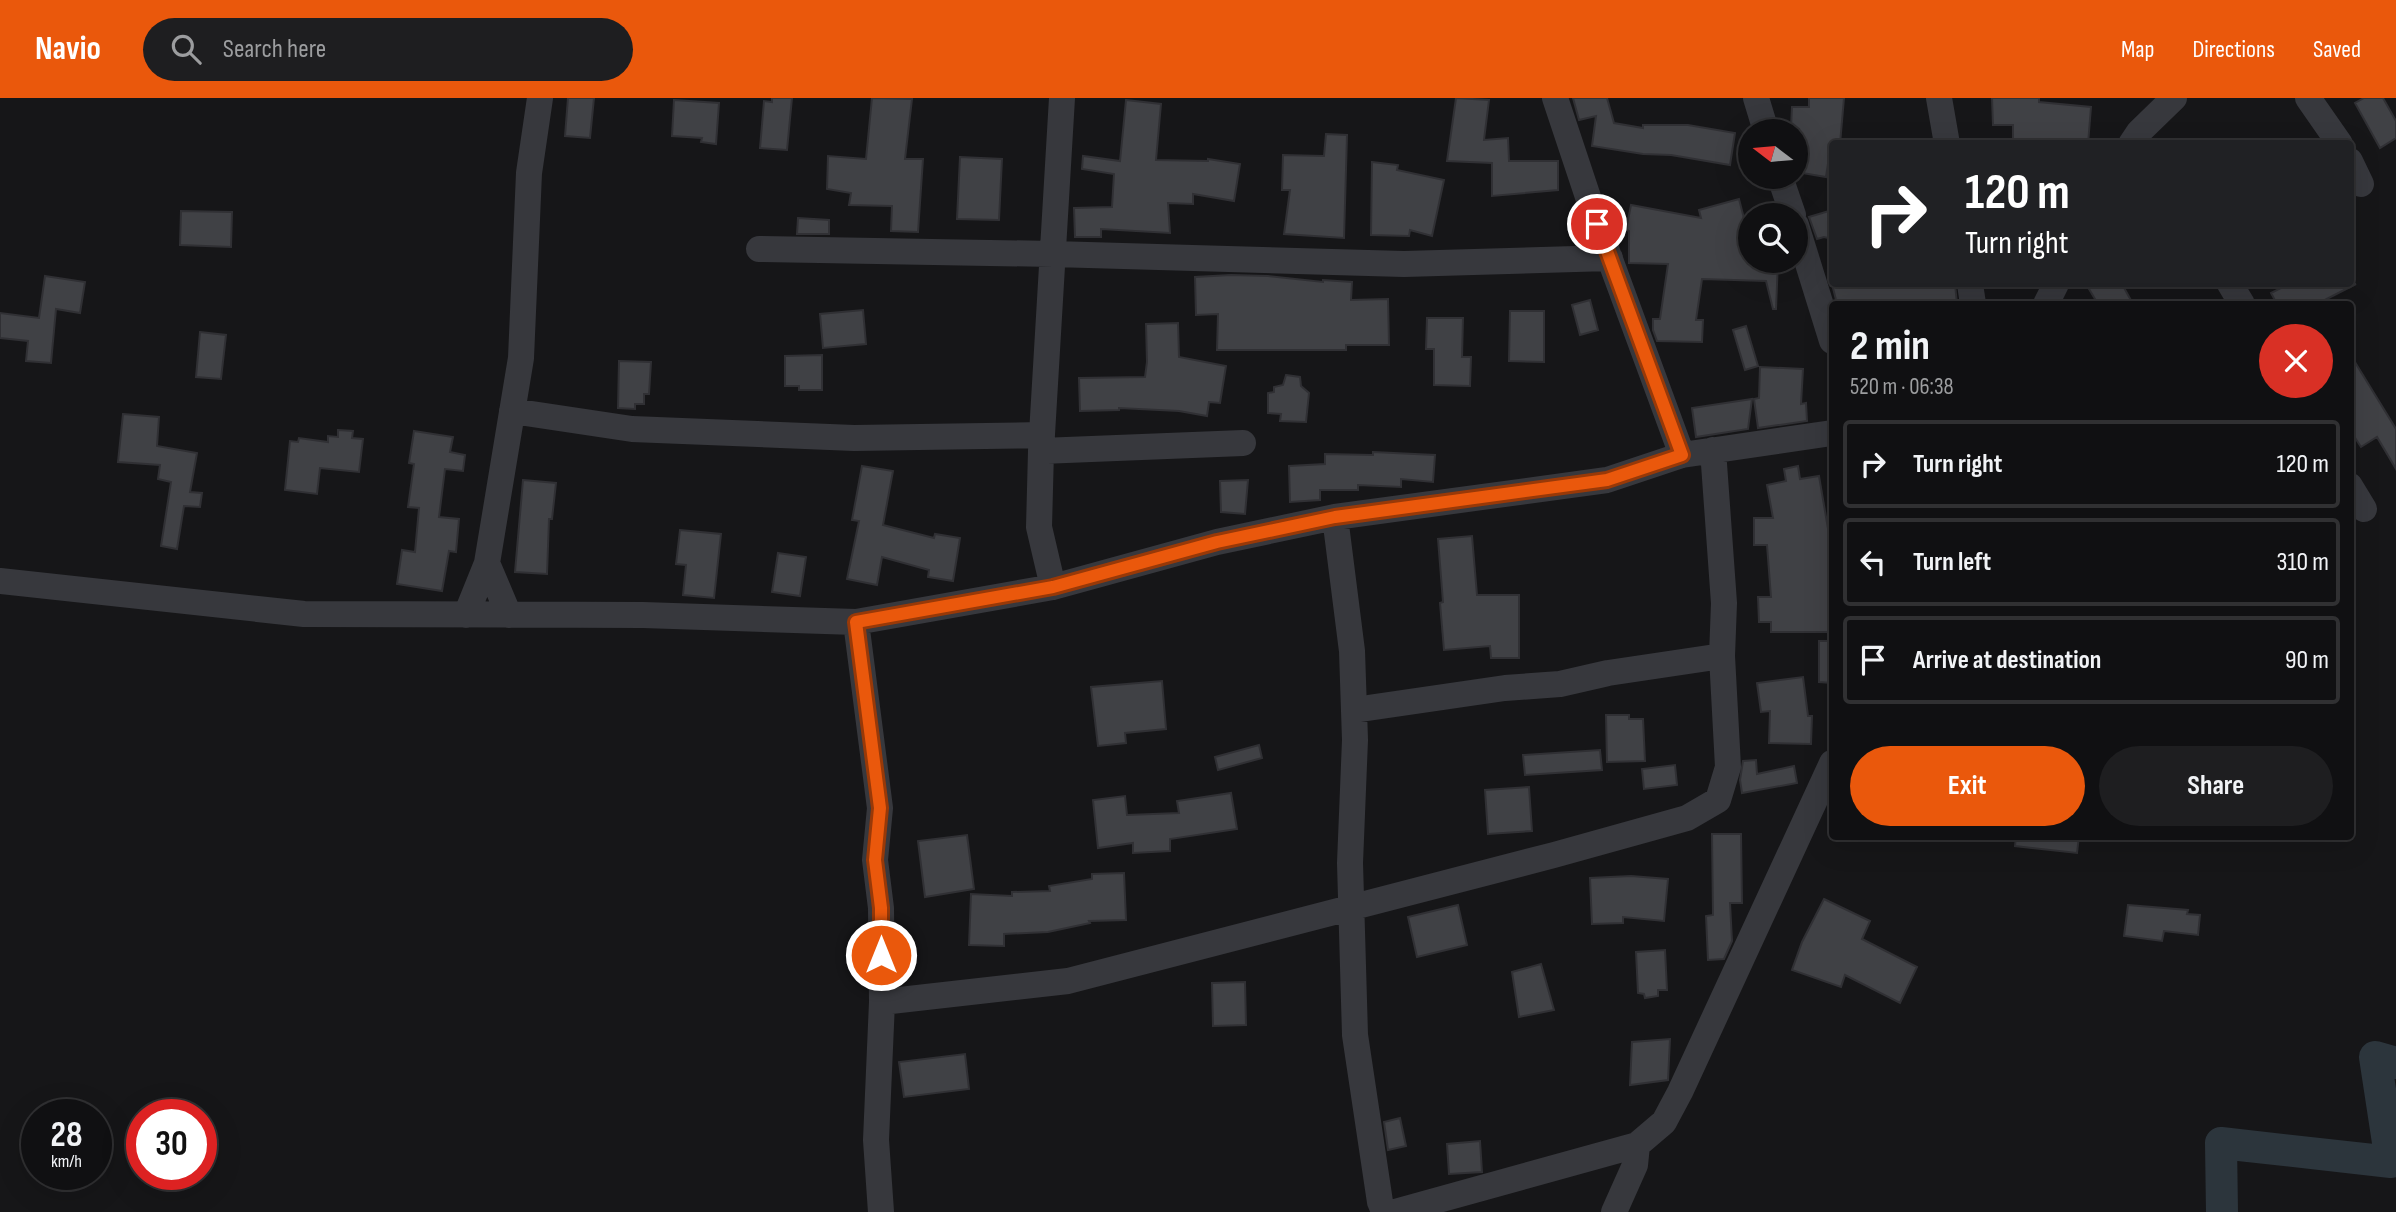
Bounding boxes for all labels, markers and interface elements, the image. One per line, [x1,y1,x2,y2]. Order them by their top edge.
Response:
search box [143,18,633,81]
text: Navio [35,29,101,69]
icon: search [167,30,205,68]
text: Search here [223,34,326,65]
text: Map [2121,35,2154,64]
text: Directions [2192,35,2275,64]
text: Saved [2313,35,2361,64]
north arrow [1738,119,1808,189]
map controls [1738,119,1808,273]
text: 120 m [1965,164,2070,223]
icon: right [1850,168,1941,259]
pin [1567,194,1627,254]
button: search [1738,203,1808,273]
icon: arrive [1578,205,1616,243]
text: Turn right [1965,224,2069,263]
text: 2 min [1850,321,1930,372]
button: close [2259,324,2333,398]
text: 520 m · 06:38 [1850,373,1954,401]
icon: right [1854,445,1892,483]
text: Turn right [1913,449,2002,480]
text: 120 m [2276,449,2329,480]
icon: left [1854,543,1892,581]
text: Turn left [1913,547,1991,578]
text: 310 m [2277,547,2329,578]
icon: arrive [1854,641,1892,679]
text: Arrive at destination [1913,645,2101,676]
text: 90 m [2285,645,2329,676]
button: Exit [1850,746,2085,826]
button: Share [2099,746,2333,826]
position arrow [844,918,918,992]
speed limit sign: 30 [126,1099,217,1190]
text: 28 [51,1114,82,1157]
text: km/h [51,1151,82,1172]

